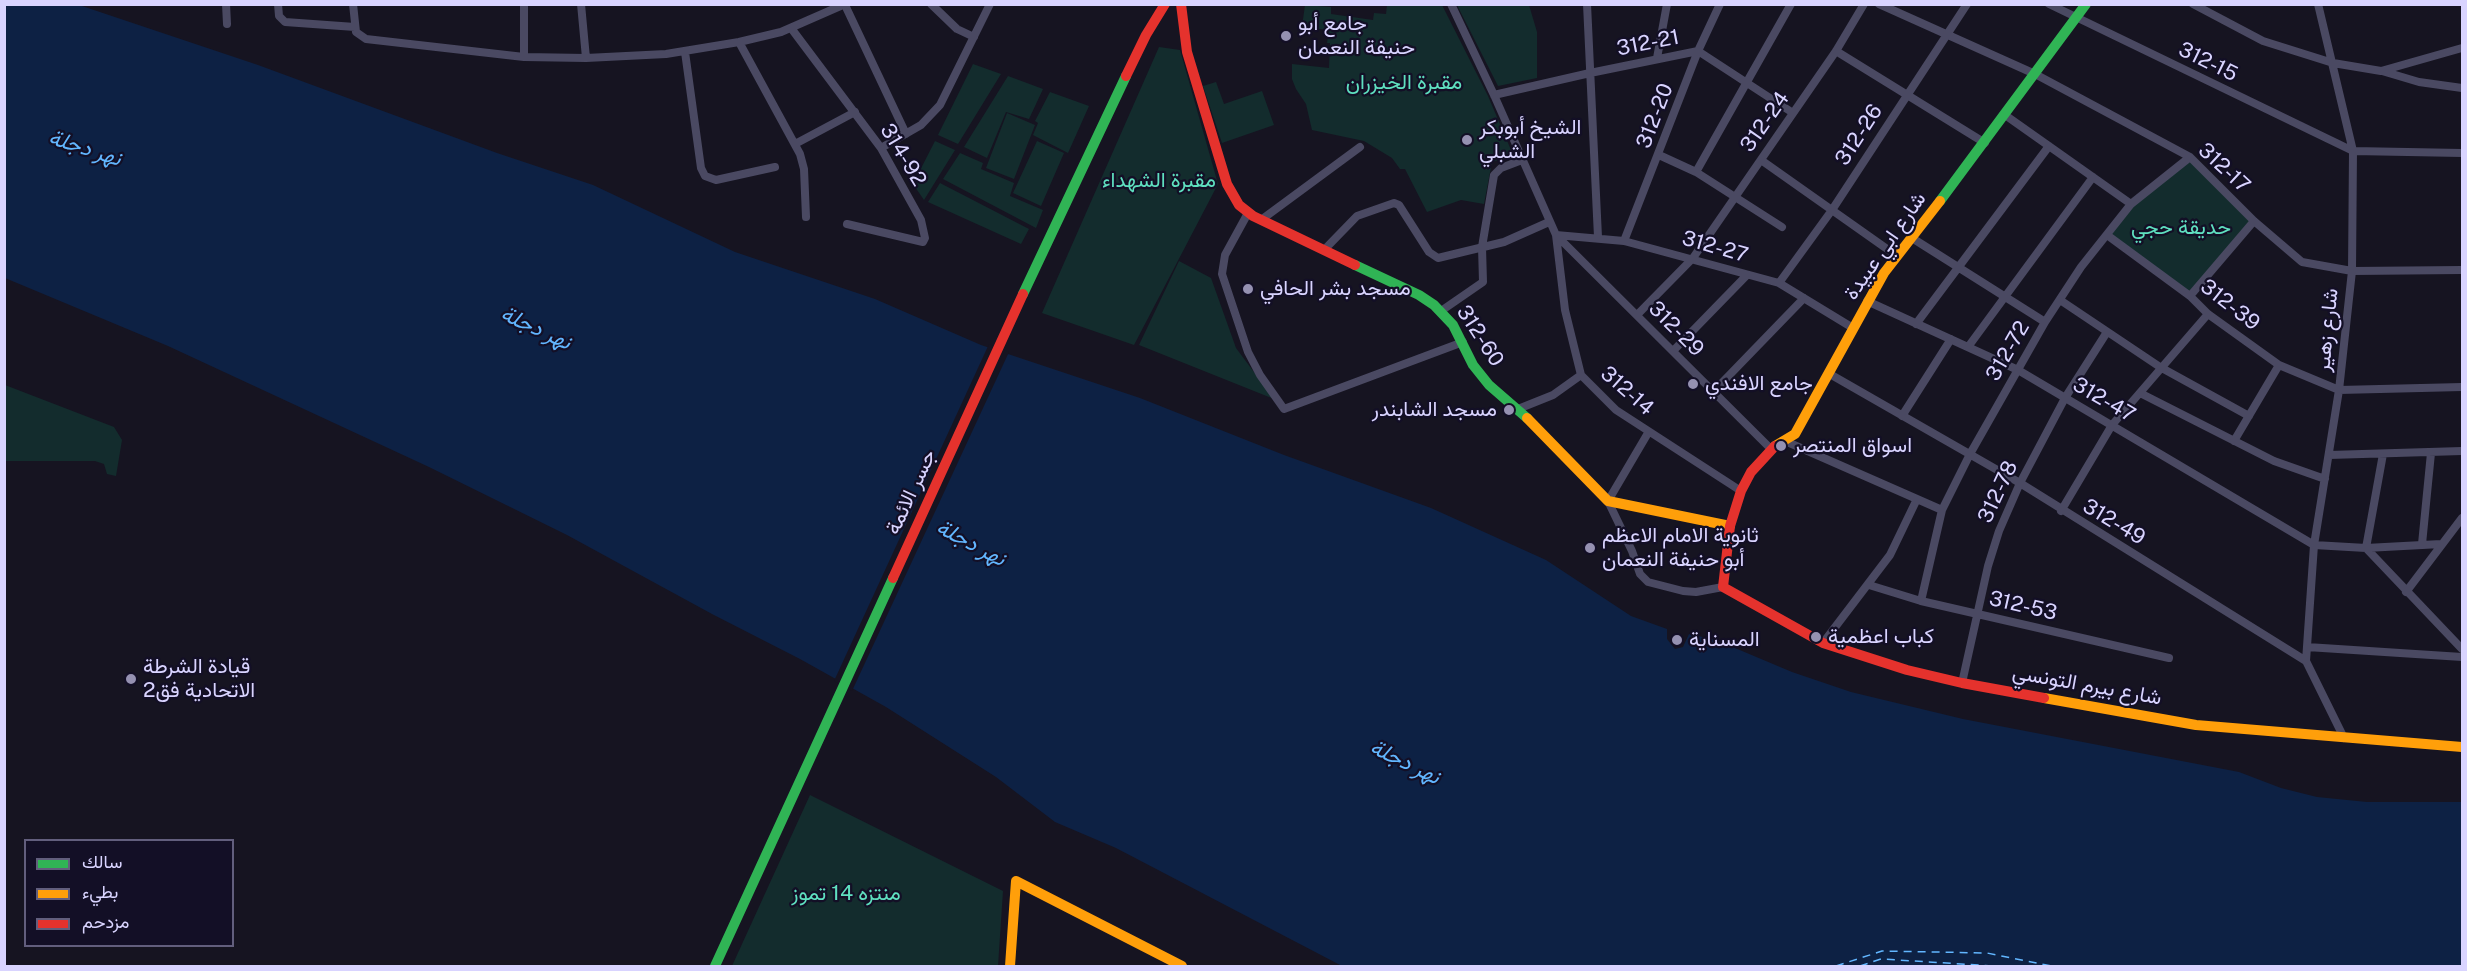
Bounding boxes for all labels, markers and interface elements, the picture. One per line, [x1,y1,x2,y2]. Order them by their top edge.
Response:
place label: جامع أبو حنيفة النعمان [1298,11,1415,61]
street label: 312-21 [1615,25,1681,61]
marker: جامع أبو حنيفة النعمان [1279,29,1293,43]
street label: 312-15 [2174,37,2242,87]
park label: مقبرة الخيزران [1346,70,1462,96]
street label: 312-20 [1631,80,1679,152]
street label: 312-24 [1735,87,1795,157]
street label: 312-26 [1830,100,1888,170]
place label: الشيخ أبوبكر الشبلي [1479,115,1581,165]
street label: 314-92 [875,119,931,191]
water label: نهر دجلة [45,124,125,172]
marker: الشيخ أبوبكر الشبلي [1460,133,1474,147]
street label: 312-17 [2193,138,2255,198]
park label: مقبرة الشهداء [1102,168,1216,194]
street label: شارع ابي عبيدة [1839,187,1931,305]
park label: حديقة حجي [2131,215,2231,241]
street label: 312-27 [1679,226,1751,268]
street label: 312-39 [2195,274,2265,336]
place label: مسجد بشر الحافي [1260,276,1411,302]
marker: مسجد بشر الحافي [1241,282,1255,296]
street label: شارع زهير [2310,287,2344,373]
street label: 312-29 [1643,296,1709,362]
water label: نهر دجلة [497,300,575,356]
street label: 312-60 [1451,301,1509,371]
street label: 312-72 [1981,317,2035,385]
street label: 312-14 [1595,361,1659,421]
place label: جامع الافندي [1705,371,1813,397]
street label: 312-47 [2068,372,2140,428]
marker: جامع الافندي [1686,377,1700,391]
place label: مسجد الشابندر [1372,397,1497,423]
marker: مسجد الشابندر [1502,403,1516,417]
place label: اسواق المنتصر [1793,433,1912,459]
marker: اسواق المنتصر [1774,439,1788,453]
street label: جسر الائمة [880,445,942,539]
street label: 312-78 [1973,457,2023,527]
street label: 312-49 [2078,494,2150,550]
water label: نهر دجلة [932,514,1010,572]
place label: ثانوية الامام الاعظم أبو حنيفة النعمان [1602,523,1759,573]
marker: ثانوية الامام الاعظم أبو حنيفة النعمان [1583,541,1597,555]
street label: 312-53 [1987,586,2059,626]
place label: كباب اعظمية [1828,624,1934,650]
place label: المسناية [1689,627,1760,653]
marker: كباب اعظمية [1809,630,1823,644]
marker: المسناية [1670,633,1684,647]
place label: قيادة الشرطة الاتحادية فق2 [143,654,255,704]
street label: شارع بيرم التونسي [2010,659,2164,711]
marker: قيادة الشرطة الاتحادية فق2 [124,672,138,686]
water label: نهر دجلة [1366,734,1444,790]
legend [24,839,234,947]
text: سالك [82,851,122,872]
text: بطيء [82,881,118,902]
park label: منتزه 14 تموز [791,881,901,907]
text: مزدحم [82,911,129,932]

